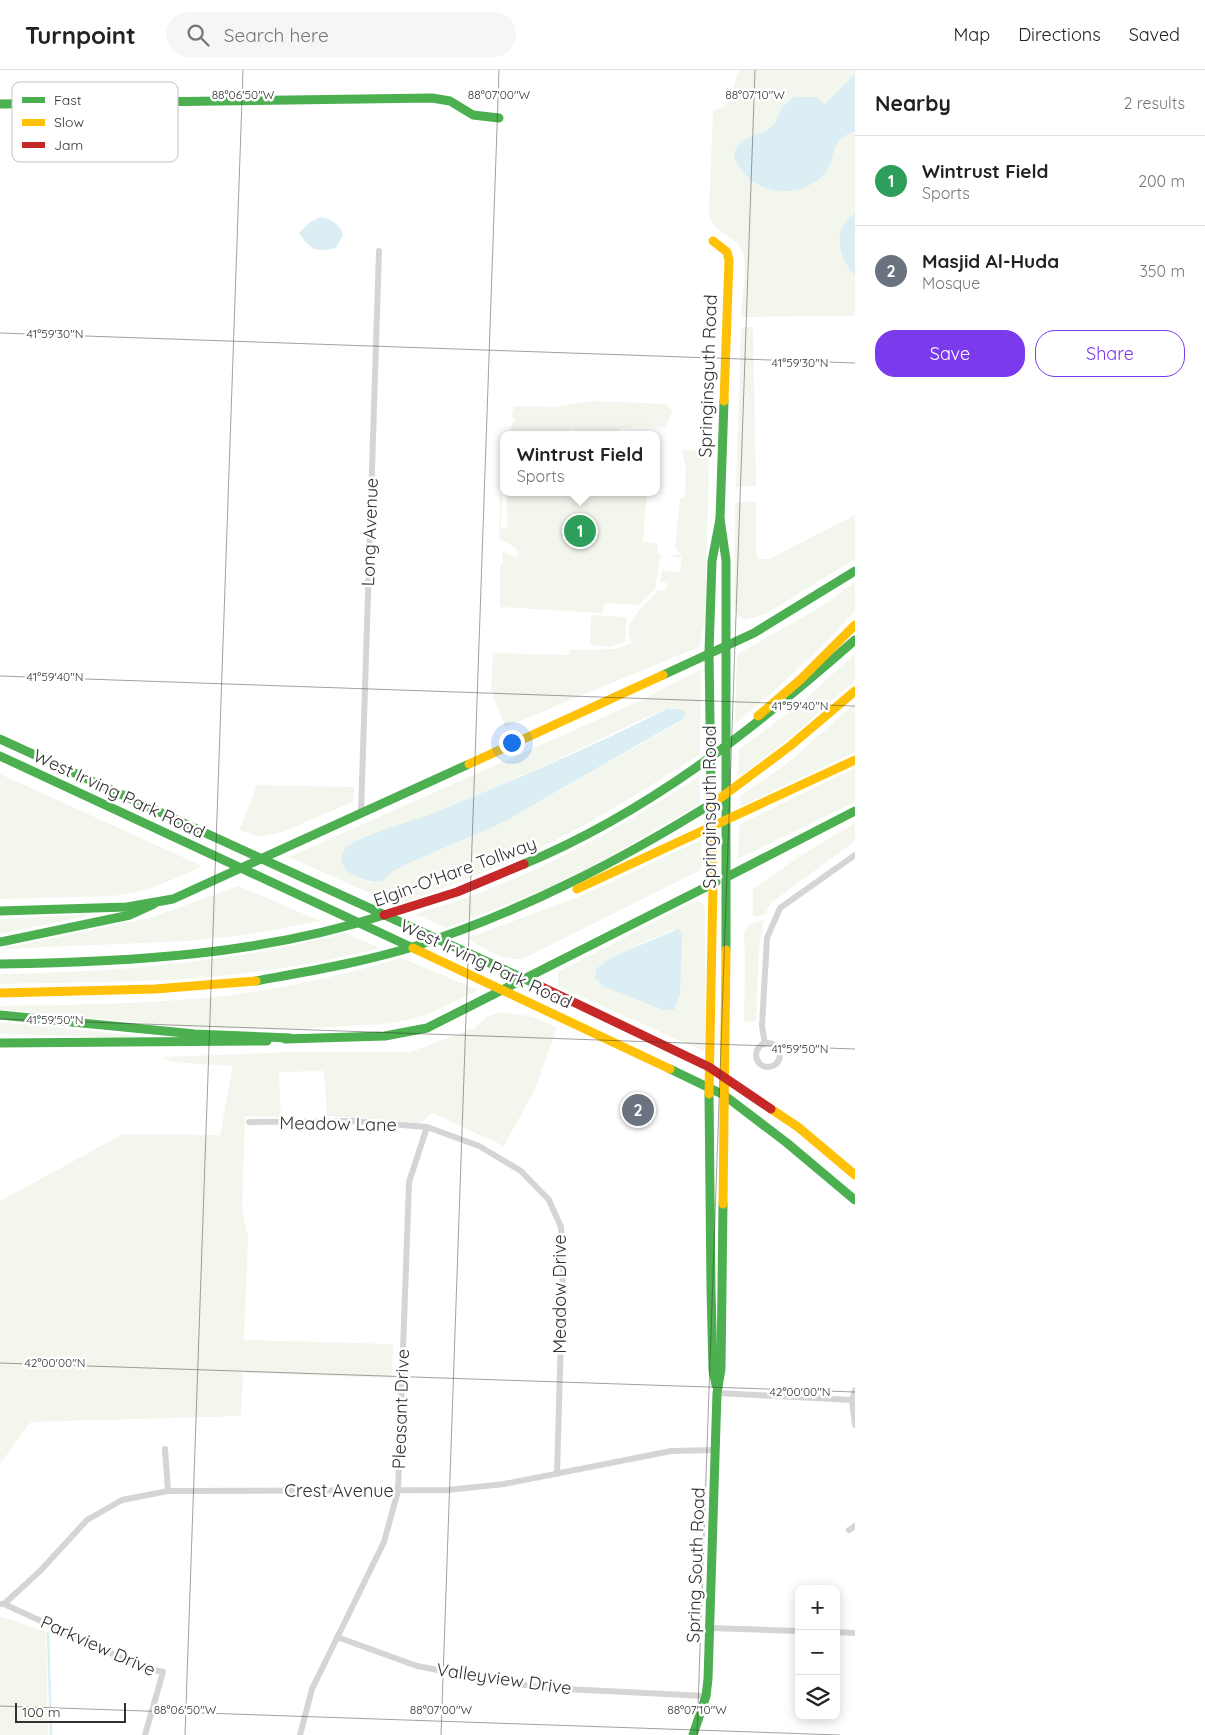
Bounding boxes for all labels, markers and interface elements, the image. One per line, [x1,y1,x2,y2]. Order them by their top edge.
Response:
search box [166,12,516,57]
text: Turnpoint [25,20,136,50]
icon: search [184,21,212,49]
text: Search here [224,23,329,47]
text: Map [953,23,990,46]
text: Directions [1018,23,1101,46]
text: Saved [1129,23,1180,46]
legend [12,82,178,162]
text: 88°06'50"W [212,87,275,102]
text: 88°07'00"W [468,87,531,102]
text: 88°07'10"W [725,87,785,102]
text: Nearby [875,90,951,116]
text: Fast [54,91,82,109]
text: 2 results [1123,93,1185,113]
text: Slow [54,113,84,131]
text: Jam [54,136,83,154]
text: Wintrust Field [922,159,1048,183]
text: 1 [888,171,894,191]
text: 200 m [1138,171,1185,191]
text: Sports [922,183,970,203]
text: Masjid Al-Huda [922,249,1059,273]
text: 2 [886,261,896,281]
text: 350 m [1139,261,1185,281]
text: Mosque [922,273,980,293]
street label: Springinsguth Road [693,294,722,458]
text: 41°59'30"N [27,326,83,341]
button: Save [875,330,1025,377]
button: Share [1035,330,1185,377]
text: 41°59'30"N [772,355,828,370]
popup [500,431,660,496]
text: Wintrust Field [517,442,643,466]
text: Sports [517,466,565,486]
street label: Long Avenue [356,477,383,587]
pin: 1 [564,512,596,550]
text: 41°59'40"N [26,669,84,684]
text: 41°59'40"N [771,698,829,713]
street label: Springinsguth Road [698,725,721,889]
your location [499,730,525,756]
street label: West Irving Park Road [30,744,209,843]
street label: Elgin-O'Hare Tollway [370,831,539,912]
street label: West Irving Park Road [397,914,576,1013]
text: 41°59'50"N [26,1012,84,1027]
text: 41°59'50"N [771,1041,829,1056]
pin: 2 [622,1091,654,1129]
street label: Meadow Lane [279,1111,397,1136]
street label: Meadow Drive [548,1234,571,1354]
street label: Pleasant Drive [387,1349,414,1469]
text: 42°00'00"N [24,1355,86,1370]
text: 42°00'00"N [769,1384,831,1399]
street label: Crest Avenue [284,1479,394,1502]
street label: Spring South Road [681,1487,710,1643]
map controls [795,1585,840,1720]
button: + [795,1585,840,1630]
street label: Parkview Drive [37,1610,159,1681]
button: − [795,1630,840,1675]
street label: Valleyview Drive [435,1658,573,1699]
button: layers [795,1675,840,1720]
scale bar [15,1700,126,1723]
text: 88°06'50"W [154,1702,217,1717]
text: 88°07'00"W [410,1702,473,1717]
text: 88°07'10"W [667,1702,727,1717]
text: 100 m [22,1703,60,1721]

